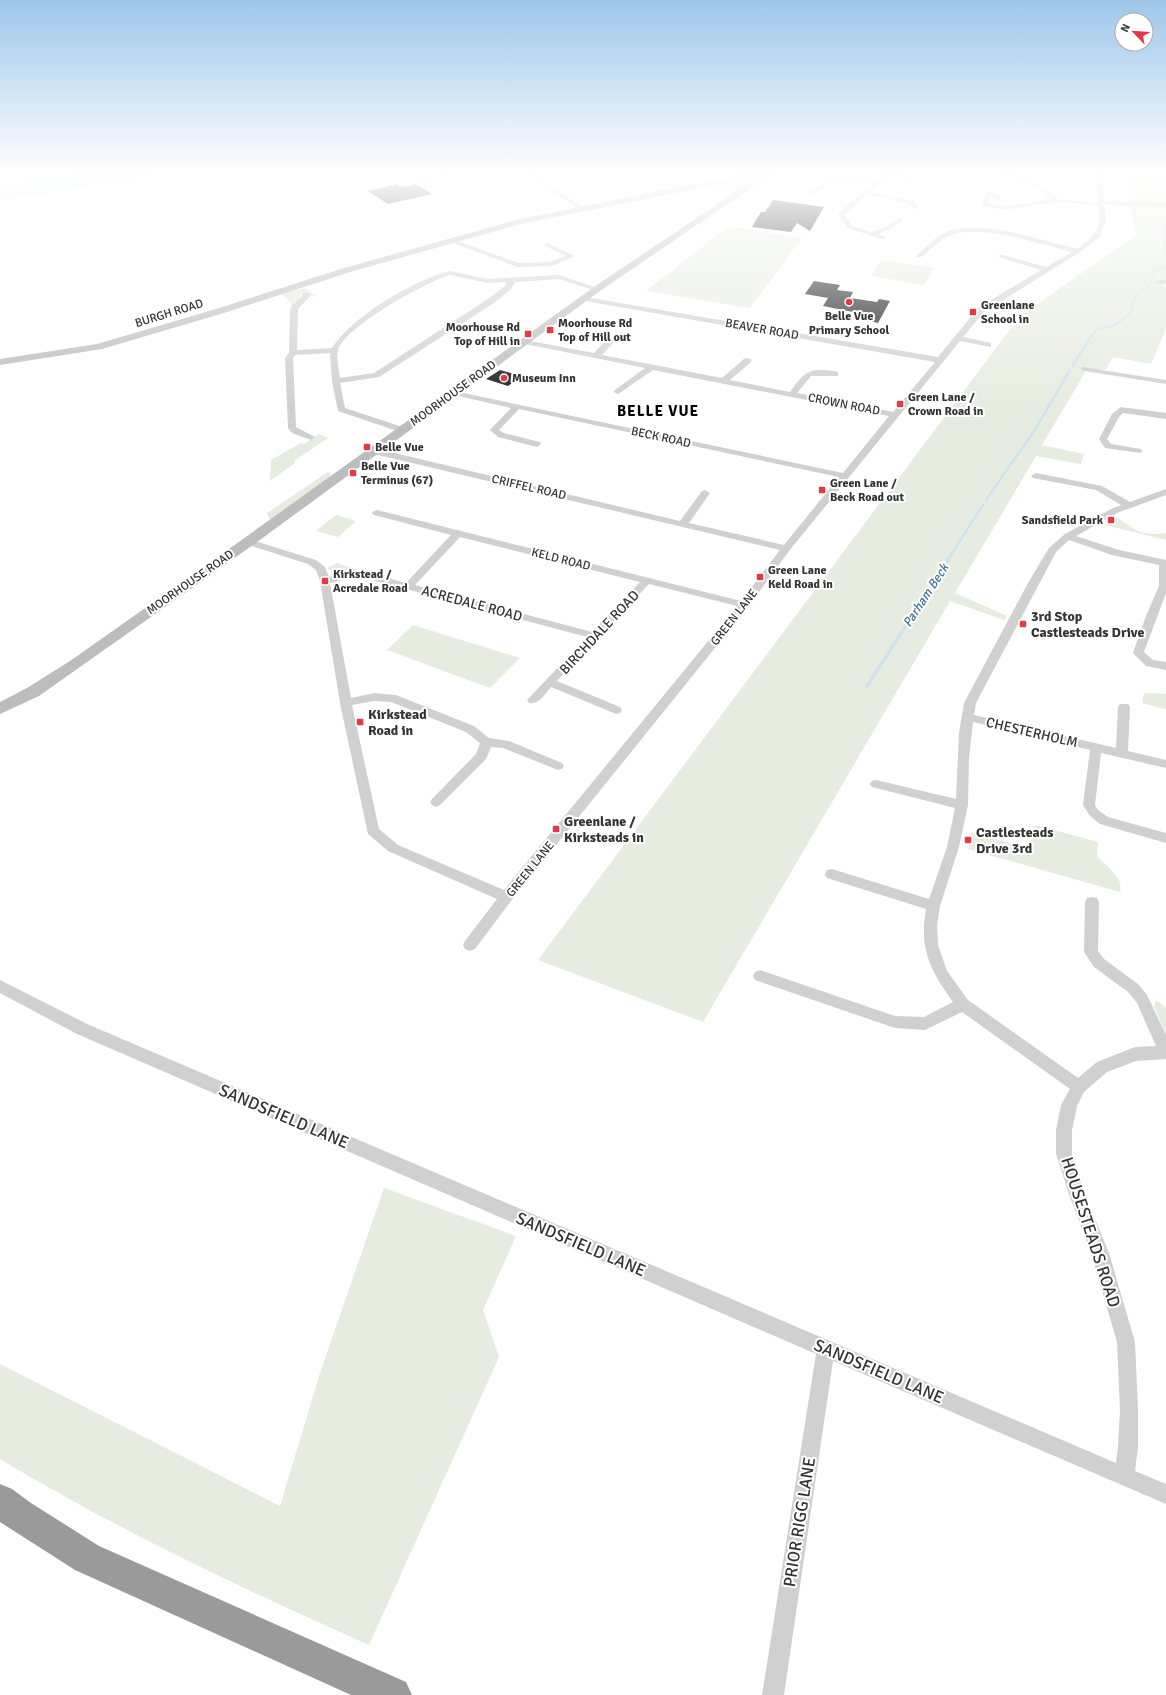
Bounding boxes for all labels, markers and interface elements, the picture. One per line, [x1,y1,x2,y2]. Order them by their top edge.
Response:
north arrow [1114,12,1154,52]
text: N [1118,22,1133,34]
street label: BURGH ROAD [133,296,205,331]
marker: Belle Vue Primary School [844,297,854,307]
place label: Greenlane School in [981,298,1034,327]
marker: Greenlane School in [968,307,978,317]
place label: Belle Vue Primary School [809,309,889,338]
place label: Moorhouse Rd Top of Hill out [558,316,633,345]
street label: BEAVER ROAD [724,316,800,343]
place label: Moorhouse Rd Top of Hill in [446,320,521,349]
marker: Moorhouse Rd Top of Hill out [545,325,555,335]
marker: Moorhouse Rd Top of Hill in [523,329,533,339]
street label: MOORHOUSE ROAD [407,357,499,430]
place label: Museum Inn [512,371,576,386]
marker: Museum Inn [499,373,509,383]
street label: CROWN ROAD [807,390,881,419]
place label: Green Lane / Crown Road in [908,390,984,419]
marker: Green Lane / Crown Road in [895,399,905,409]
district label: BELLE VUE [617,402,699,420]
street label: BECK ROAD [630,424,692,451]
place label: Belle Vue [375,440,424,455]
marker: Belle Vue [362,442,372,452]
place label: Belle Vue Terminus (67) [361,459,433,488]
marker: Belle Vue Terminus (67) [348,468,358,478]
street label: CRIFFEL ROAD [490,472,568,503]
place label: Green Lane / Beck Road out [830,476,904,505]
marker: Green Lane / Beck Road out [817,485,827,495]
place label: Sandsfield Park [1022,513,1104,528]
marker: Sandsfield Park [1106,515,1116,525]
street label: KELD ROAD [530,545,592,574]
street label: MOORHOUSE ROAD [144,547,237,618]
water label: Parham Beck [899,560,953,630]
place label: Green Lane Keld Road in [768,563,833,592]
place label: Kirkstead / Acredale Road [333,567,408,596]
marker: Green Lane Keld Road in [755,572,765,582]
marker: Kirkstead / Acredale Road [320,576,330,586]
street label: ACREDALE ROAD [420,582,524,625]
street label: GREEN LANE [708,586,761,649]
street label: BIRCHDALE ROAD [556,587,643,678]
place label: 3rd Stop Castlesteads Drive [1031,608,1144,641]
marker: 3rd Stop Castlesteads Drive [1018,619,1028,629]
place label: Kirkstead Road in [368,706,427,739]
street label: CHESTERHOLM [984,714,1079,751]
marker: Kirkstead Road in [355,717,365,727]
place label: Greenlane / Kirksteads in [564,813,644,846]
marker: Greenlane / Kirksteads in [551,824,561,834]
place label: Castlesteads Drive 3rd [976,824,1054,857]
marker: Castlesteads Drive 3rd [963,835,973,845]
street label: GREEN LANE [503,838,558,900]
street label: SANDSFIELD LANE [216,1080,352,1153]
street label: HOUSESTEADS ROAD [1056,1154,1125,1310]
street label: SANDSFIELD LANE [513,1208,649,1281]
street label: SANDSFIELD LANE [811,1335,947,1408]
street label: PRIOR RIGG LANE [779,1456,820,1588]

